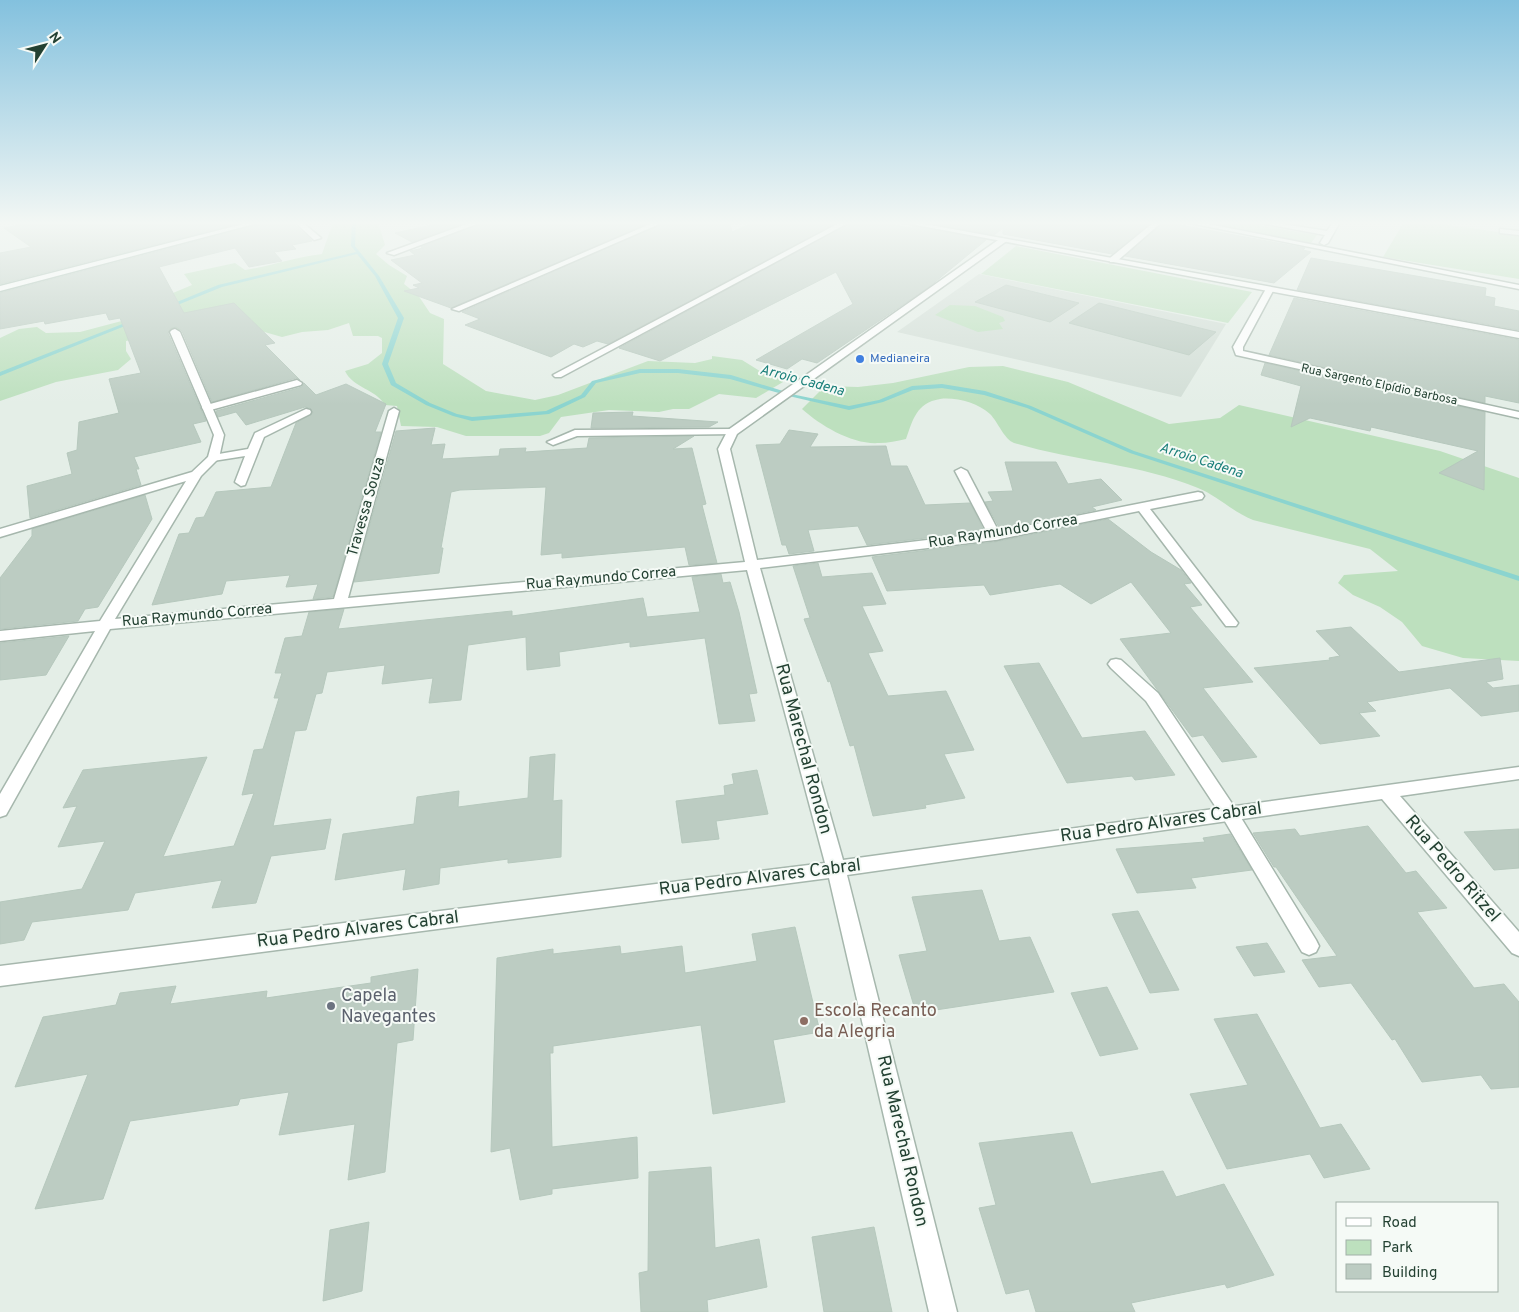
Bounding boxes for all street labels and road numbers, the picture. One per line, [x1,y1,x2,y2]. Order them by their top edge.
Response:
street label: Rua Sargento Elpídio Barbosa [1299,361,1459,409]
street label: Travessa Souza [344,455,390,559]
street label: Rua Raymundo Correa [927,511,1079,553]
street label: Rua Raymundo Correa [525,563,677,595]
street label: Rua Raymundo Correa [121,600,273,632]
street label: Rua Marechal Rondon [769,661,837,837]
street label: Rua Pedro Alvares Cabral [1059,797,1263,849]
street label: Rua Pedro Ritzel [1399,811,1505,927]
street label: Rua Pedro Alvares Cabral [658,854,862,902]
street label: Rua Pedro Alvares Cabral [256,906,460,954]
street label: Rua Marechal Rondon [871,1053,933,1229]

